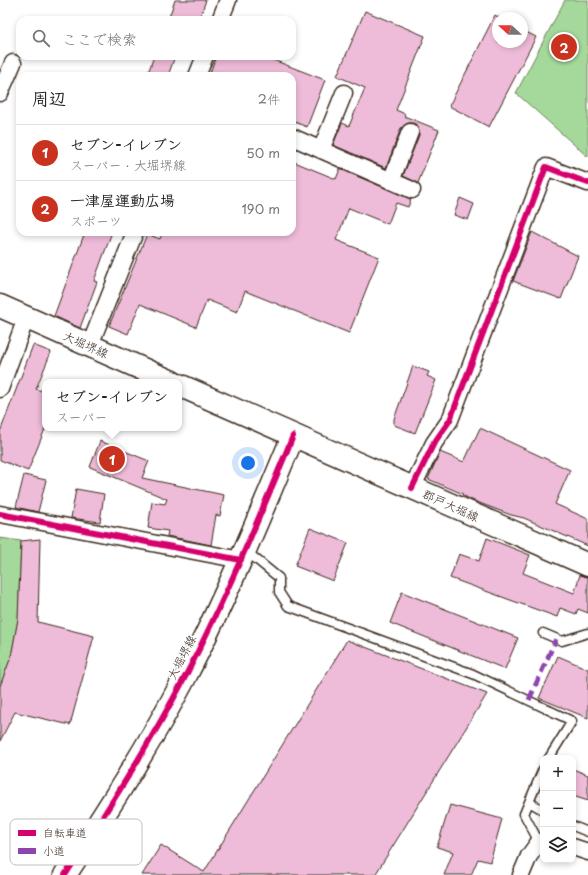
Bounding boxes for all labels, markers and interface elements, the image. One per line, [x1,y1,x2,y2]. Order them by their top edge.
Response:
north arrow [492,12,528,48]
search box [16,16,296,60]
icon: search [30,27,52,49]
text: ここで検索 [62,27,137,50]
pin: 2 [551,32,577,62]
text: 周辺 [32,85,66,111]
text: 2件 [258,89,280,108]
text: セブン-イレブン [70,132,182,155]
text: 1 [42,143,48,162]
text: 50 m [246,143,280,162]
text: スーパー · 大堀堺線 [70,155,186,174]
text: 一津屋運動広場 [70,188,175,211]
text: 2 [40,199,50,218]
text: 190 m [241,199,280,218]
text: スポーツ [70,211,122,230]
street label: 大堀堺線 [60,326,112,362]
popup [42,379,182,431]
text: セブン-イレブン [56,384,168,407]
text: スーパー [56,407,108,426]
pin: 1 [99,444,125,474]
your location [238,453,258,473]
street label: 郡戸大堀線 [420,485,482,525]
street label: 大堀堺線 [162,632,200,682]
map controls [540,755,576,863]
button: + [540,755,576,791]
button: − [540,791,576,827]
legend [10,819,142,865]
text: 自転車道 [43,824,87,841]
button: layers [540,827,576,863]
text: 小道 [43,842,65,859]

